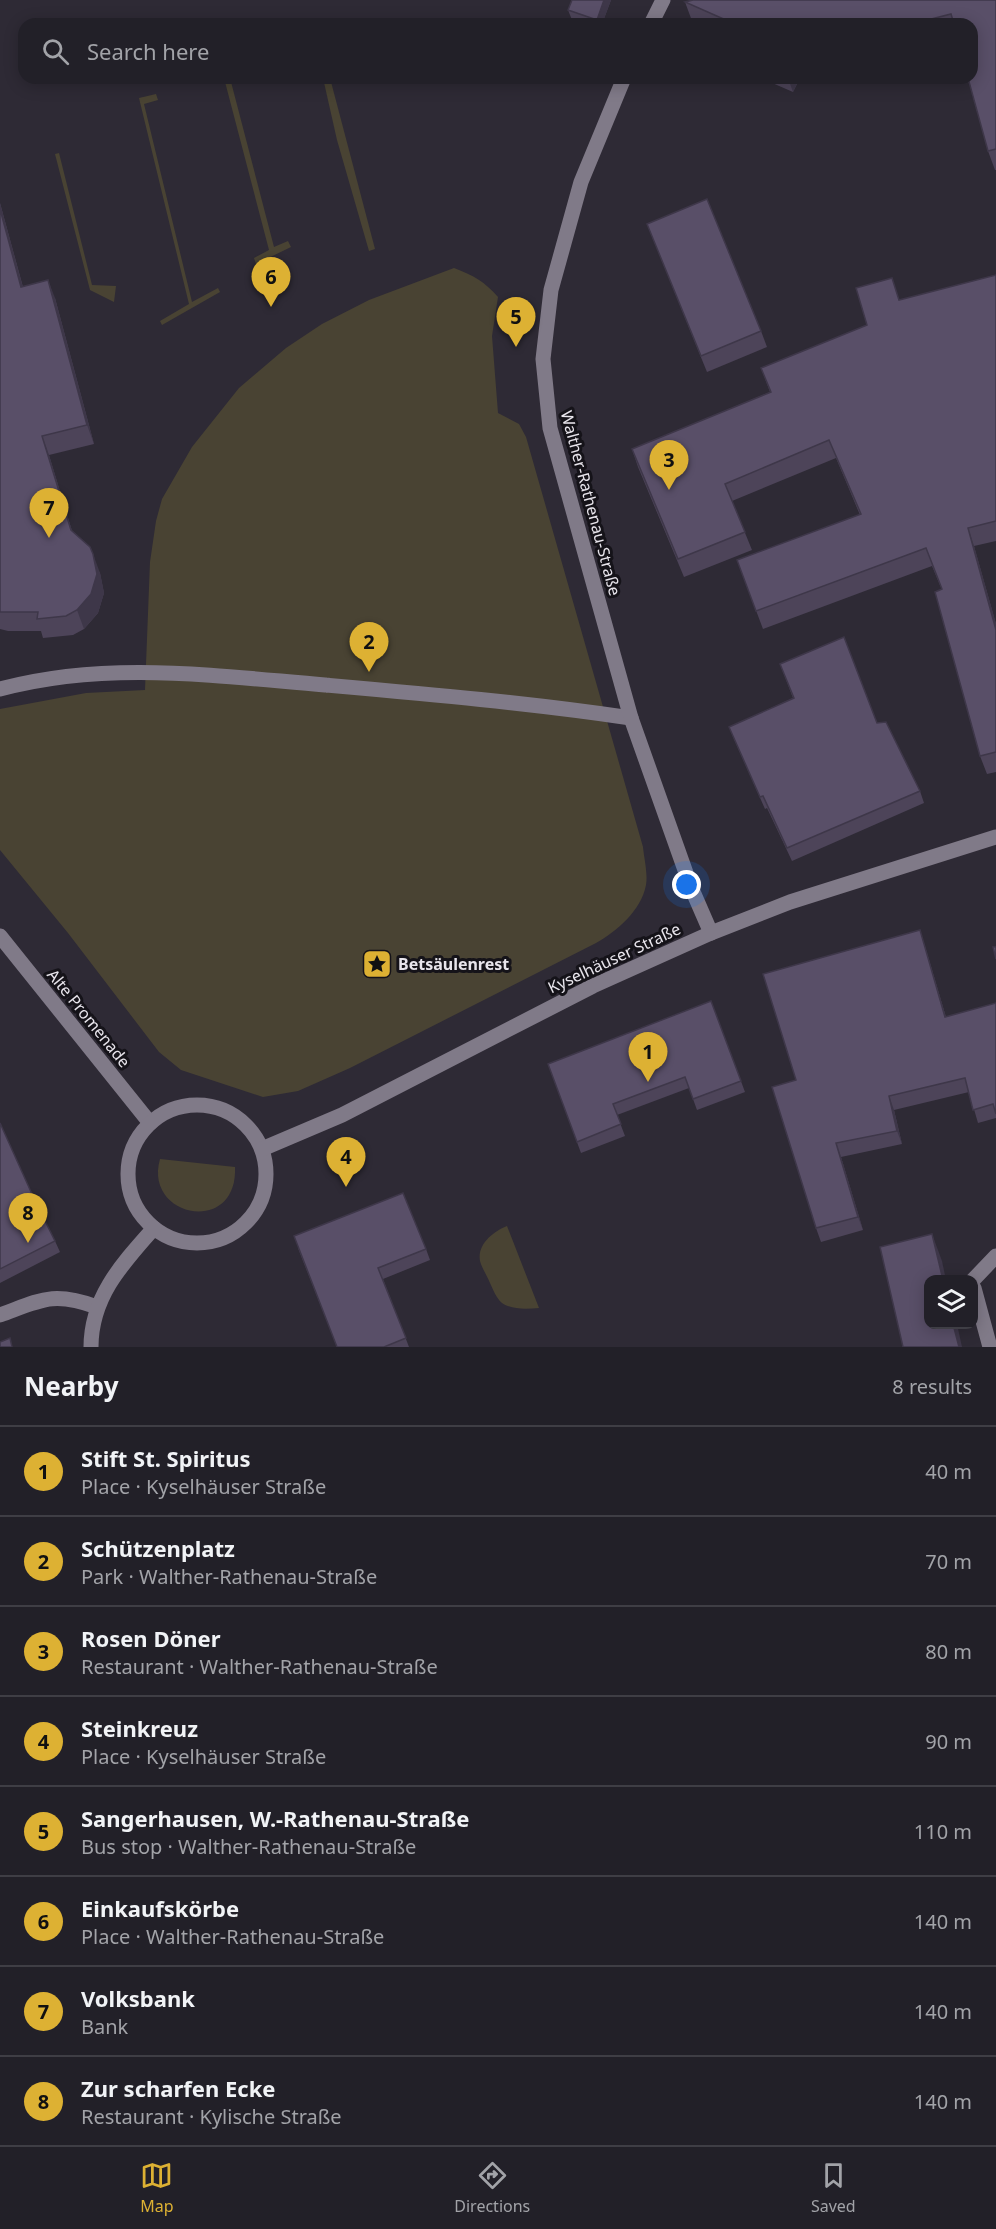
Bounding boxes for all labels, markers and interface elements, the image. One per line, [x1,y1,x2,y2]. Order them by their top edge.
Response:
search box [18,18,978,84]
icon: search [39,35,72,68]
text: Search here [87,36,209,66]
pin: 6 [252,258,290,307]
pin: 5 [496,298,536,347]
street label: Walther-Rathenau-Straße [556,408,626,598]
pin: 3 [650,440,688,490]
pin: 7 [29,488,68,538]
pin: 2 [350,622,388,672]
your location [672,870,701,899]
street label: Kyselhäuser Straße [544,918,684,998]
place icon: Betsäulenrest [361,948,393,980]
place label: Betsäulenrest [398,953,509,975]
street label: Alte Promenade [42,964,136,1072]
pin: 1 [628,1032,668,1082]
pin: 4 [326,1138,366,1187]
pin: 8 [9,1194,48,1243]
map controls [924,1275,978,1329]
button: layers [924,1275,978,1329]
text: Nearby [24,1368,119,1404]
text: 8 results [892,1373,972,1400]
text: Stift St. Spiritus [81,1443,251,1473]
text: 1 [38,1458,49,1485]
text: 40 m [925,1458,972,1485]
text: Place · Kyselhäuser Straße [81,1473,326,1500]
text: Schützenplatz [81,1533,235,1563]
text: 2 [38,1548,49,1575]
text: 70 m [925,1548,972,1575]
text: Park · Walther-Rathenau-Straße [81,1563,377,1590]
text: Rosen Döner [81,1623,221,1653]
text: 3 [38,1638,49,1665]
text: 80 m [925,1638,972,1665]
text: Restaurant · Walther-Rathenau-Straße [81,1653,438,1680]
text: Steinkreuz [81,1713,198,1743]
text: 4 [38,1728,49,1755]
text: 90 m [925,1728,972,1755]
text: Place · Kyselhäuser Straße [81,1743,326,1770]
text: Sangerhausen, W.-Rathenau-Straße [81,1803,469,1833]
text: 5 [38,1818,49,1845]
text: 110 m [914,1818,972,1845]
text: Bus stop · Walther-Rathenau-Straße [81,1833,416,1860]
text: Einkaufskörbe [81,1893,239,1923]
text: 6 [38,1908,49,1935]
text: 140 m [914,1908,972,1935]
text: Place · Walther-Rathenau-Straße [81,1923,384,1950]
text: Volksbank [81,1983,195,2013]
text: 7 [38,1998,49,2025]
text: 140 m [914,1998,972,2025]
text: Bank [81,2013,128,2040]
text: Zur scharfen Ecke [81,2073,275,2103]
text: 8 [38,2088,49,2115]
text: 140 m [914,2088,972,2115]
text: Restaurant · Kylische Straße [81,2103,342,2130]
tab: Map [140,2159,174,2217]
tab: Directions [454,2159,530,2217]
tab: Saved [811,2159,856,2217]

